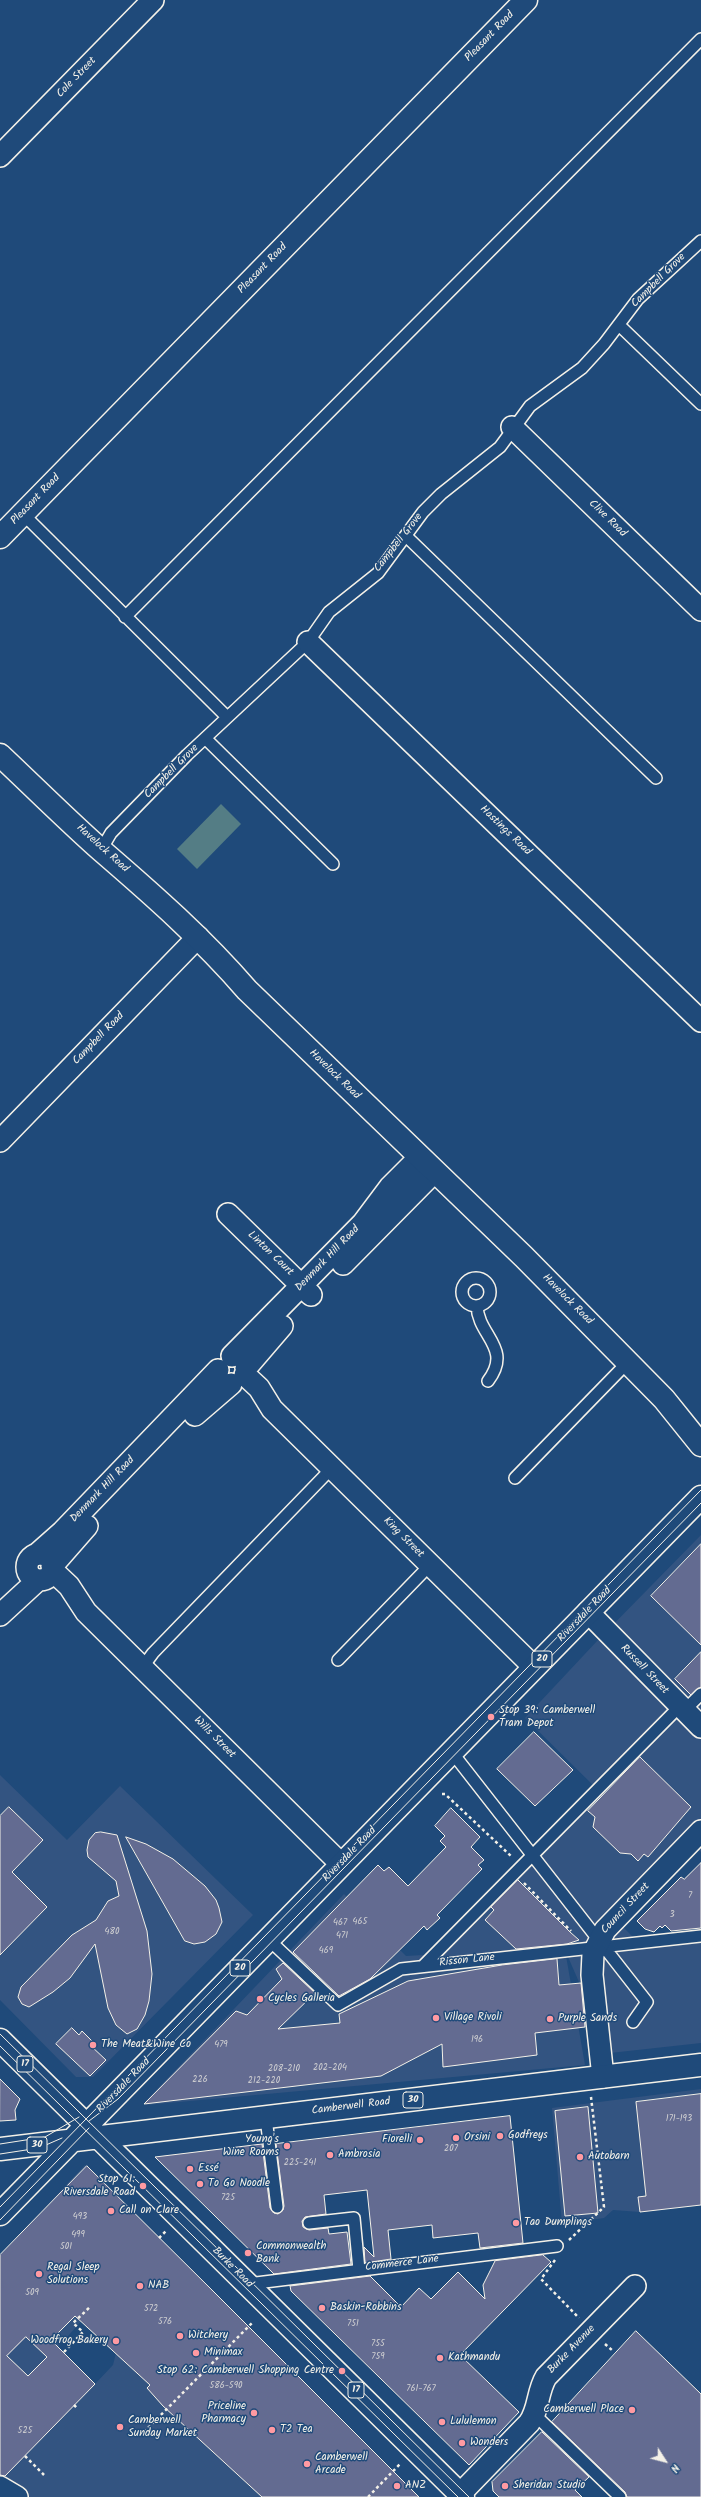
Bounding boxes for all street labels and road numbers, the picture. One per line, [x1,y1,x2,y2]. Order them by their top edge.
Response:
street label: Pleasant Road [463,9,517,65]
street label: Cole Street [54,55,100,101]
street label: Pleasant Road [236,241,290,297]
street label: Campbell Grove [629,251,689,311]
street label: Pleasant Road [9,472,63,528]
street label: Clive Road [585,498,629,540]
street label: Campbell Grove [372,511,426,575]
street label: Campbell Grove [142,742,202,802]
street label: Hastings Road [477,803,533,859]
street label: Havelock Road [73,822,131,876]
street label: Campbell Road [71,1010,127,1068]
street label: Havelock Road [306,1047,362,1103]
street label: Denmark Hill Road [293,1223,363,1295]
street label: Linton Court [244,1229,296,1279]
street label: Havelock Road [539,1272,595,1328]
street label: Denmark Hill Road [68,1454,138,1526]
street label: King Street [380,1515,426,1561]
street label: Riversdale Road [555,1585,615,1645]
street label: Russell Street [617,1642,671,1698]
road number: 20 [532,1651,552,1667]
street label: Wills Street [190,1714,238,1762]
street label: Riversdale Road [320,1825,380,1885]
street label: Council Street [599,1881,653,1937]
street label: Risson Lane [439,1952,495,1970]
road number: 20 [230,1960,250,1976]
road number: 17 [17,2056,33,2072]
street label: Riversdale Road [94,2056,154,2116]
road number: 30 [403,2092,423,2108]
street label: Camberwell Road [311,2096,391,2118]
road number: 30 [27,2137,47,2153]
street label: Burke Road [209,2245,255,2291]
street label: Commerce Lane [365,2253,439,2275]
street label: Burke Avenue [545,2323,599,2377]
road number: 17 [348,2382,364,2398]

